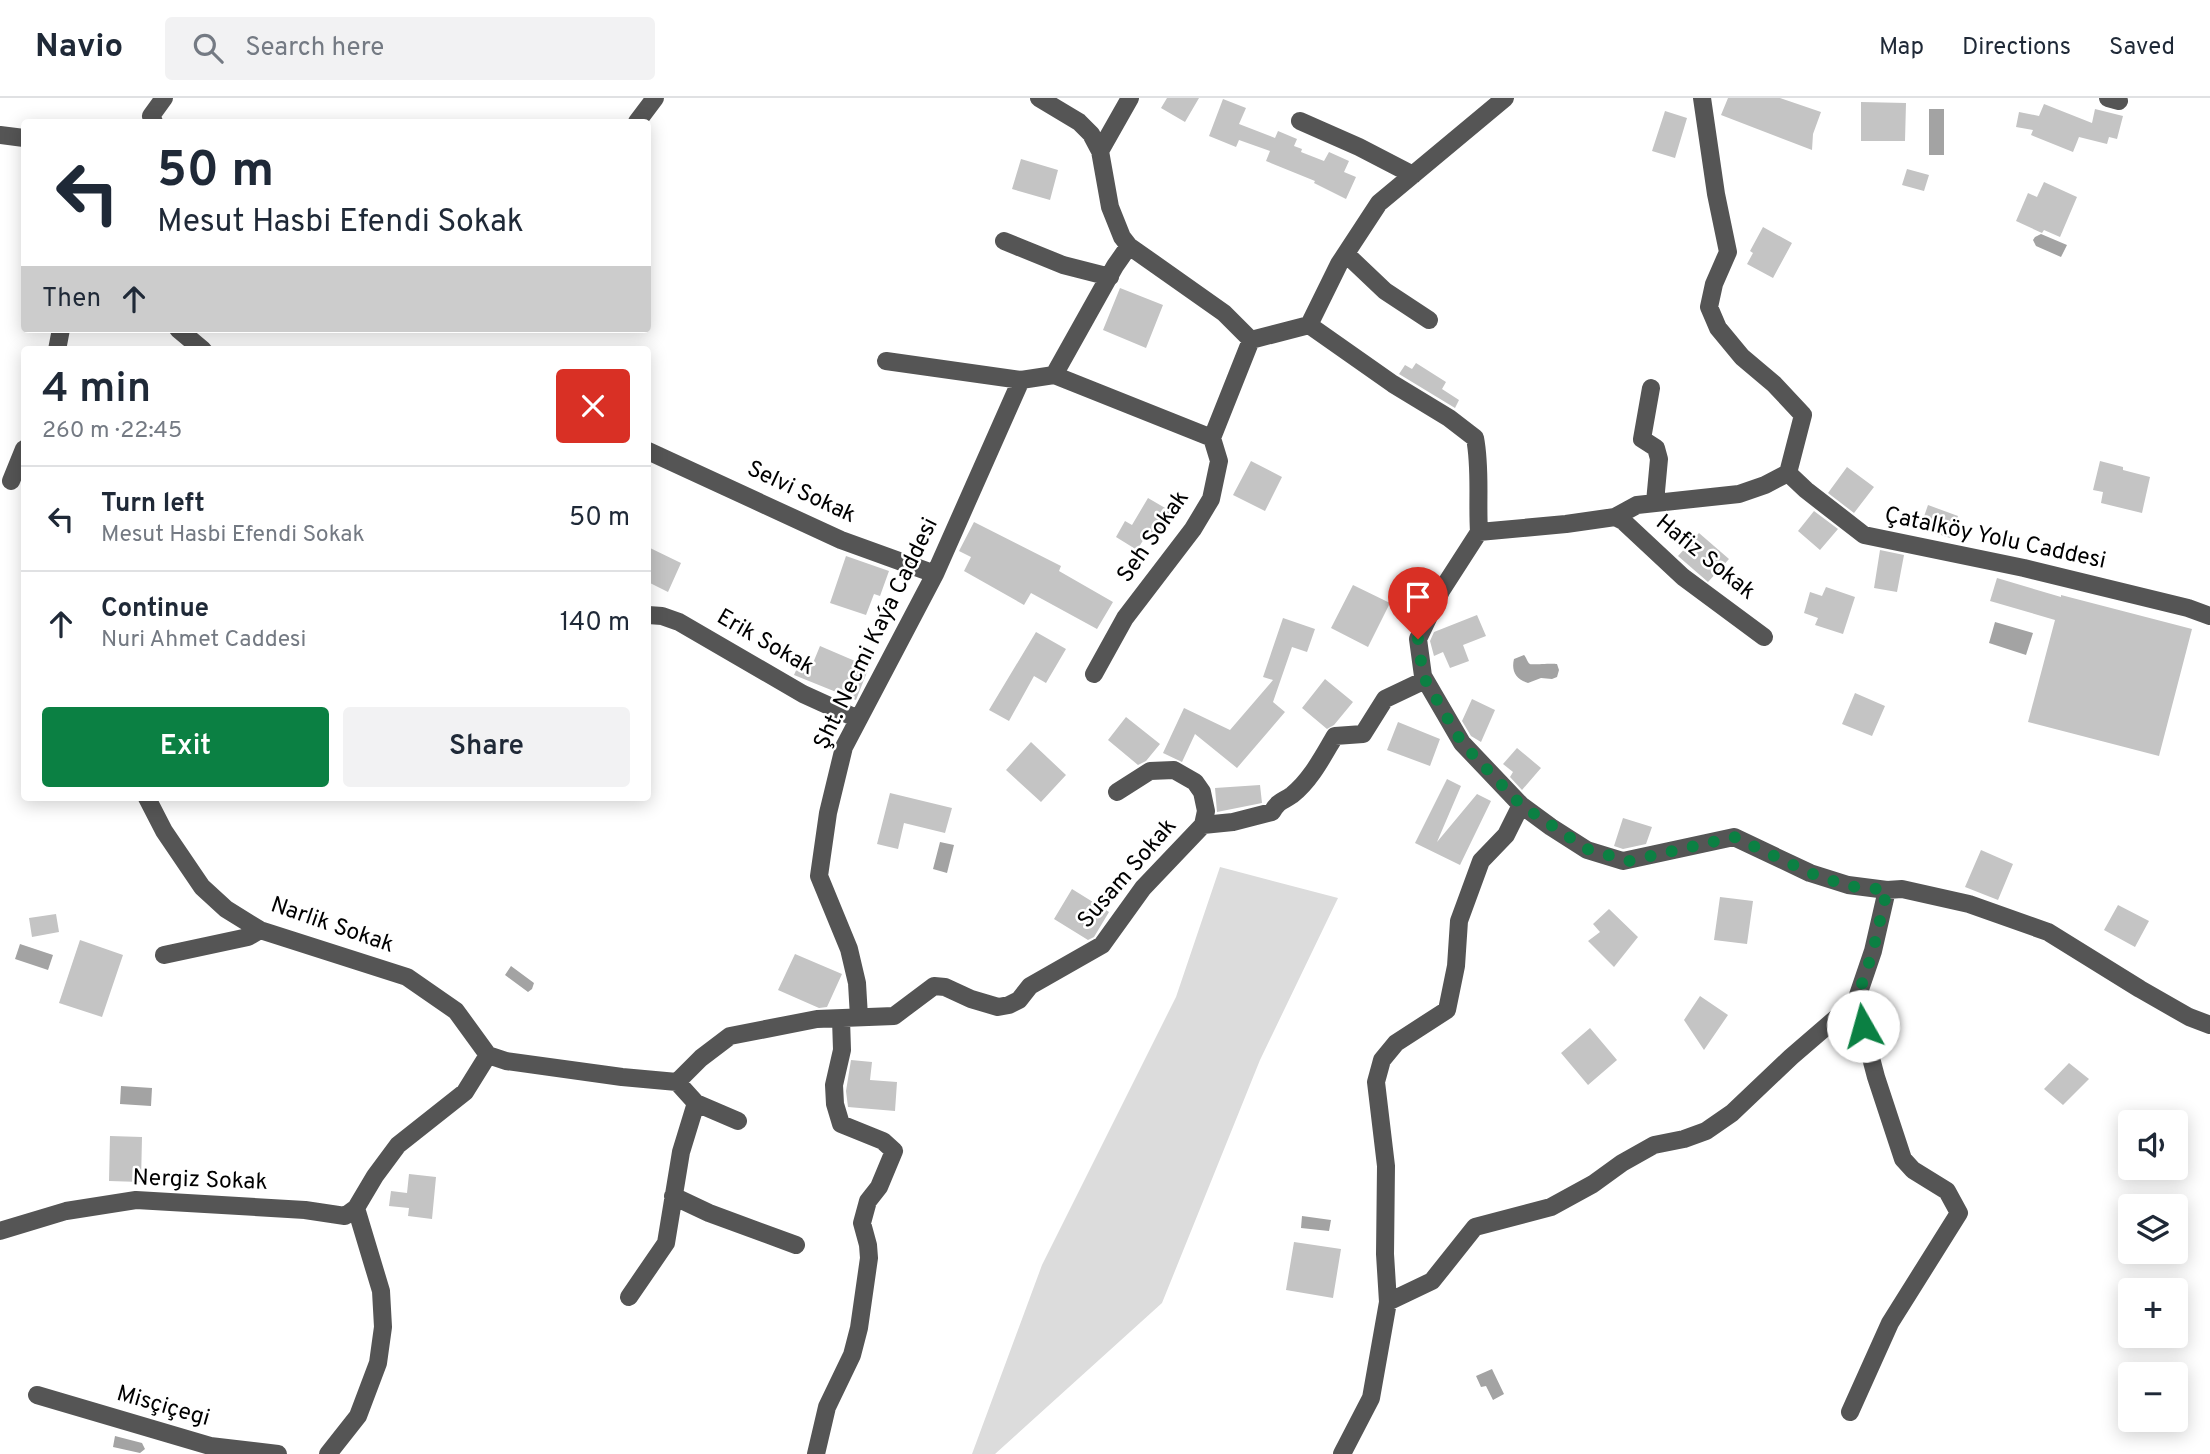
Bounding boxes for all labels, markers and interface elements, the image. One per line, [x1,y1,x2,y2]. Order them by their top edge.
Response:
search box [165,17,655,80]
text: Navio [35,27,123,69]
icon: search [189,29,227,67]
text: Search here [245,32,384,65]
text: Map [1879,33,1924,63]
text: Directions [1962,33,2071,63]
text: Saved [2109,33,2175,63]
text: 50 m [157,142,274,204]
icon: left [42,147,133,238]
text: Mesut Hasbi Efendi Sokak [157,203,524,243]
icon: ahead [115,280,153,318]
text: Then [42,283,101,316]
text: 4 min [42,364,151,417]
button: close [556,369,630,443]
text: 260 m · 22:45 [42,417,182,446]
street label: Selvi Sokak [742,455,860,531]
street label: Seh Sokak [1112,485,1196,589]
text: Turn left [101,488,205,521]
icon: left [42,500,80,538]
street label: Çatalköy Yolu Caddesi [1882,501,2108,577]
text: 50 m [569,502,630,535]
street label: Hafiz Sokak [1649,509,1761,607]
street label: Şht. Necmi Kaýa Caddesi [808,513,946,755]
text: Mesut Hasbi Efendi Sokak [101,521,365,550]
pin [1388,567,1448,639]
icon: arrive [1399,578,1437,616]
text: Continue [101,593,209,626]
street label: Erik Sokak [711,603,819,683]
icon: ahead [42,605,80,643]
text: 140 m [560,607,630,640]
text: Nuri Ahmet Caddesi [101,626,306,655]
button: Exit [42,707,329,787]
button: Share [343,707,630,787]
street label: Susam Sokak [1072,813,1184,935]
street label: Narlik Sokak [267,891,397,961]
position arrow [1826,989,1900,1063]
map controls [2118,1110,2188,1432]
button: sound [2118,1110,2188,1180]
street label: Nergiz Sokak [132,1164,268,1198]
button: layers [2118,1194,2188,1264]
button: + [2118,1278,2188,1348]
button: − [2118,1362,2188,1432]
street label: Misçiçegi [113,1380,213,1434]

